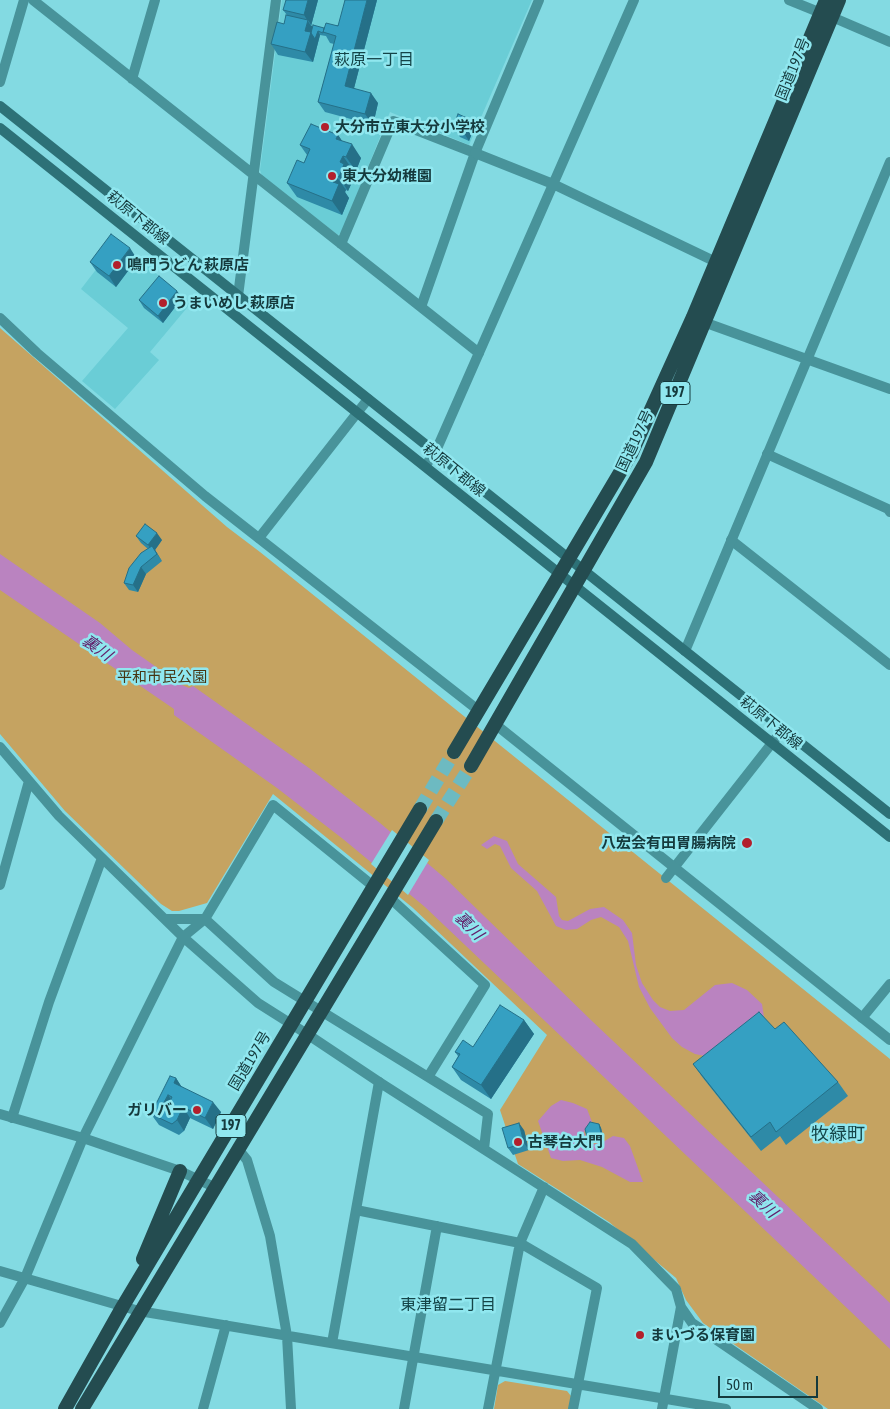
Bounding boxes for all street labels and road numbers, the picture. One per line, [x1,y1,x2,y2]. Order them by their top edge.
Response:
street label: 国道197号 [772,35,814,103]
street label: 萩原下郡線 [103,187,173,249]
road number: 197 [660,382,690,404]
street label: 国道197号 [613,407,657,475]
street label: 萩原下郡線 [419,439,489,501]
street label: 萩原下郡線 [736,692,806,754]
street label: 国道197号 [225,1028,275,1094]
road number: 197 [216,1114,246,1138]

